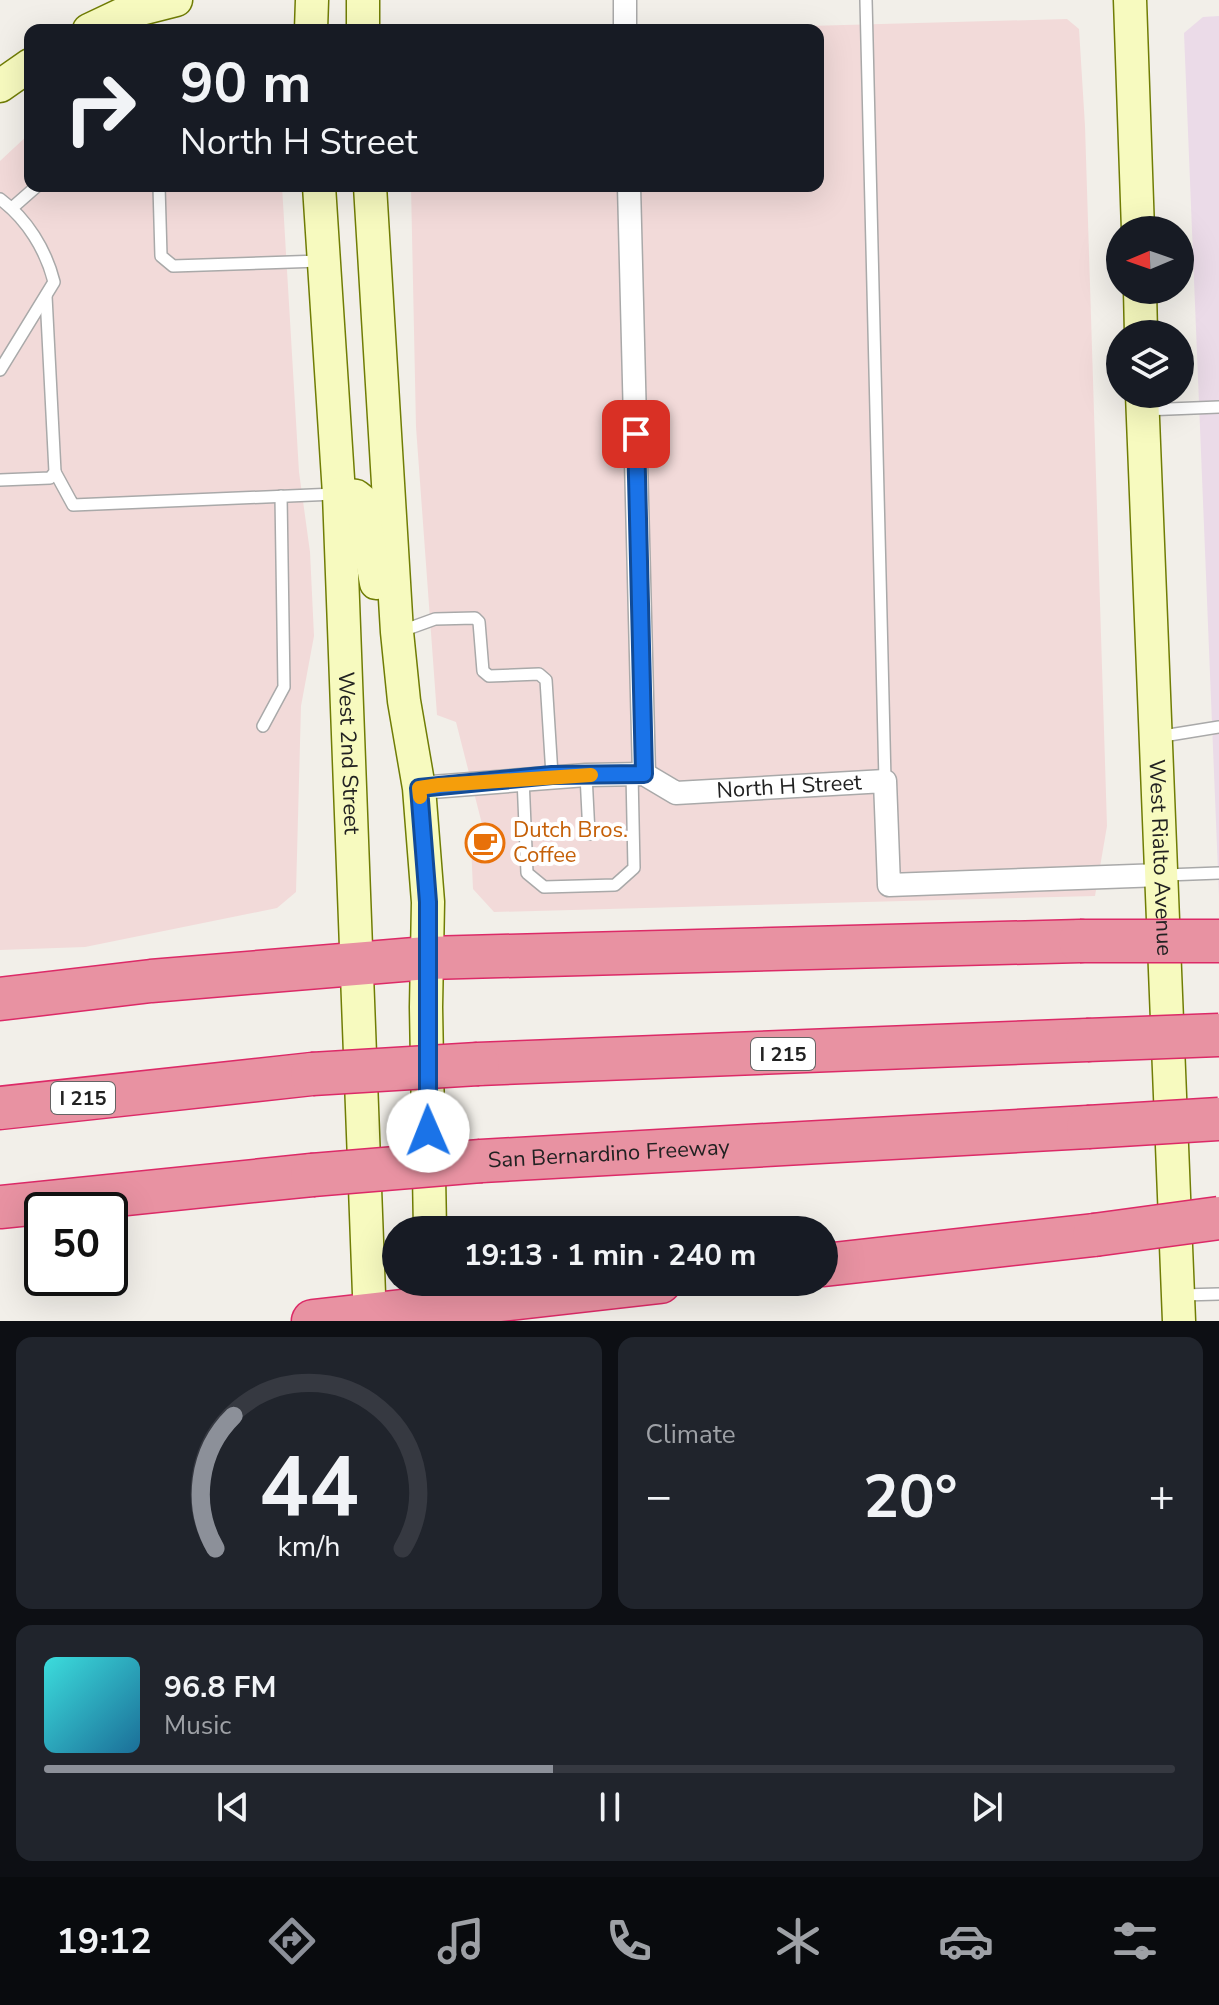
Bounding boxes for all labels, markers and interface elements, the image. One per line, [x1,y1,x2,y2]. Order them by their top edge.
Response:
text: 90 m [180,45,311,122]
icon: right [48,56,152,160]
text: North H Street [180,118,418,167]
north arrow [1106,216,1194,304]
map controls [1106,216,1194,408]
button: layers [1106,320,1194,408]
pin [602,400,670,468]
icon: arrive [614,412,658,456]
street label: West 2nd Street [331,671,367,835]
street label: West Rialto Avenue [1142,759,1179,957]
street label: North H Street [716,767,863,806]
place label: Dutch Bros. Coffee [513,815,628,870]
cafe icon: Dutch Bros. Coffee [464,822,506,864]
road number: I 215 [751,1038,815,1070]
road number: I 215 [51,1082,115,1114]
position arrow [386,1089,470,1173]
street label: San Bernardino Freeway [487,1132,731,1176]
speed limit sign: 50 [24,1192,128,1296]
text: 19:13 · 1 min · 240 m [464,1235,756,1276]
text: Climate [646,1417,736,1452]
text: 44 [259,1431,359,1544]
text: 20° [863,1456,958,1538]
text: − [646,1467,672,1527]
text: + [1149,1467,1175,1527]
text: km/h [277,1527,340,1566]
text: 96.8 FM [164,1667,276,1708]
text: Music [164,1708,231,1743]
icon: previous [211,1785,255,1829]
icon: pause [588,1785,632,1829]
icon: next [965,1785,1009,1829]
icon: directions [264,1913,320,1969]
icon: music [433,1913,489,1969]
icon: phone [601,1913,657,1969]
icon: climate [770,1913,826,1969]
icon: car [938,1913,994,1969]
icon: filters [1107,1913,1163,1969]
text: 19:12 [56,1917,152,1966]

